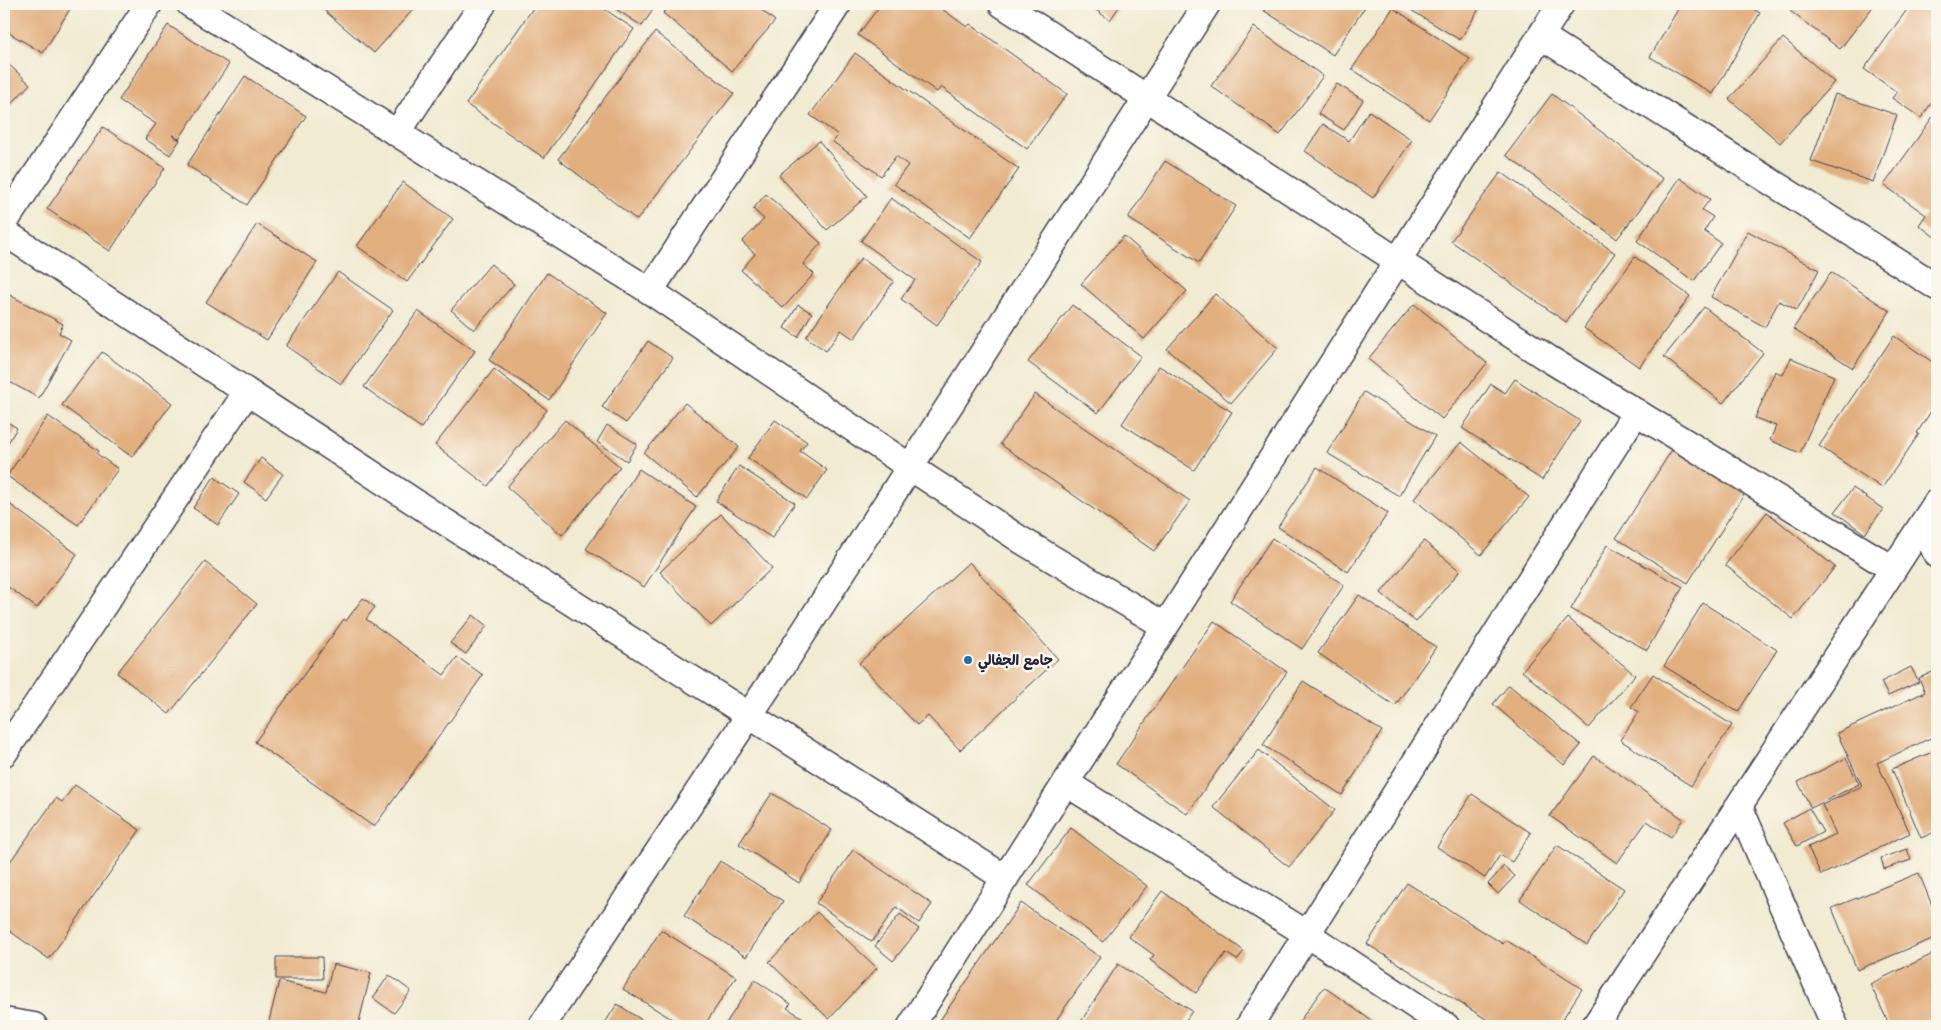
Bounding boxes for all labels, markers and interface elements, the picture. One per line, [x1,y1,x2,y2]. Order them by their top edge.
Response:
place label: جامع الجفالي [978,652,1053,673]
marker: جامع الجفالي [962,654,974,666]

